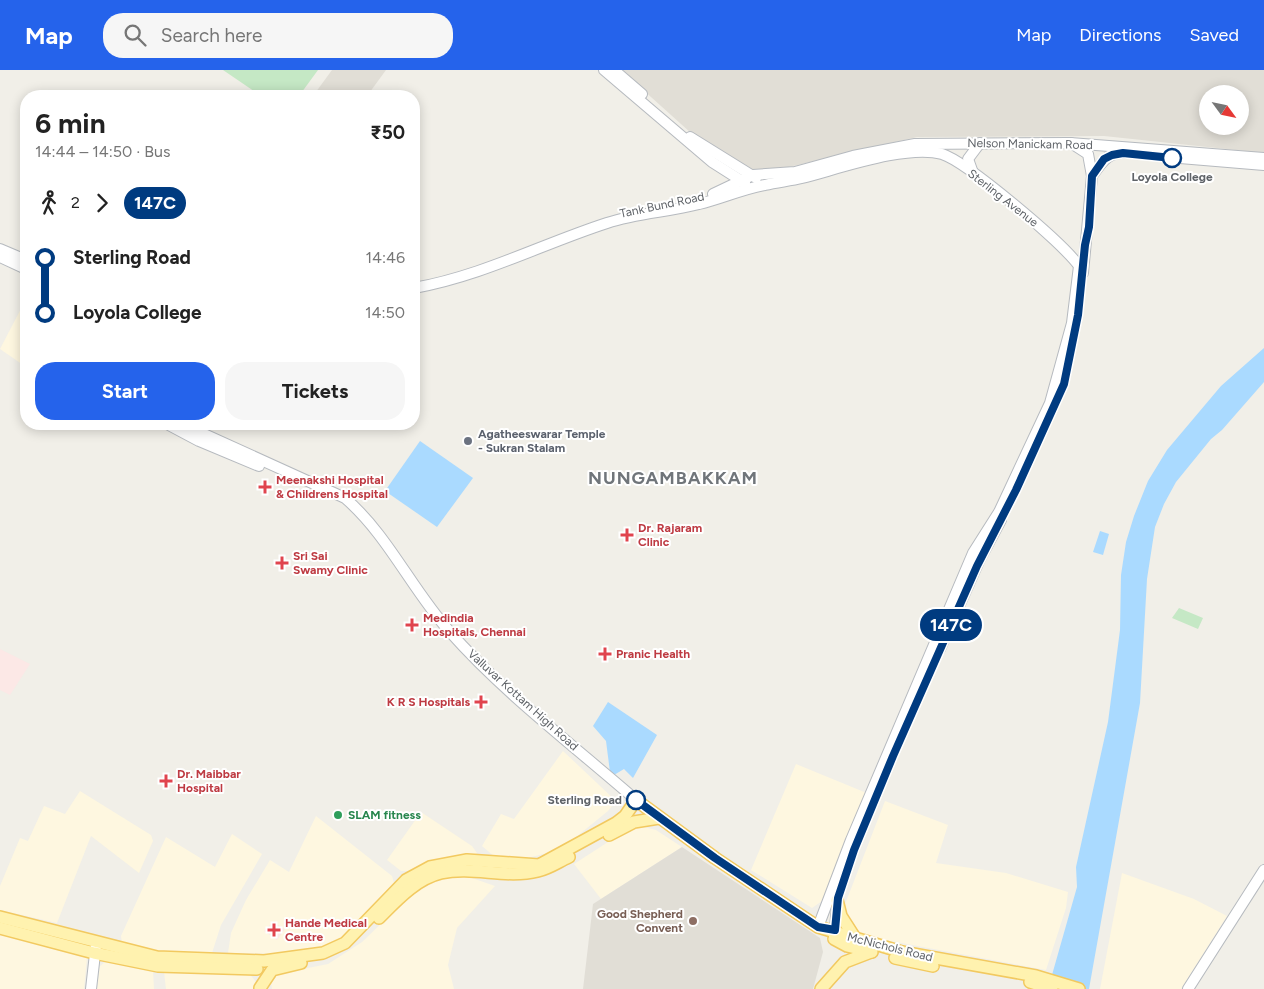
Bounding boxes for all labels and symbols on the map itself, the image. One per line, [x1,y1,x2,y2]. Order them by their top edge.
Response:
north arrow [1199,85,1249,135]
street label: Nelson Manickam Road [967,136,1093,152]
marker: Loyola College [1162,148,1182,168]
street label: Sterling Avenue [965,166,1041,230]
place label: Loyola College [1131,170,1213,184]
street label: Tank Bund Road [619,189,705,221]
place label: Agatheeswarar Temple - Sukran Stalam [478,427,606,455]
marker: Agatheeswarar Temple - Sukran Stalam [462,435,474,447]
district label: NUNGAMBAKKAM [588,467,758,489]
place label: Meenakshi Hospital & Childrens Hospital [276,473,388,501]
marker: Meenakshi Hospital & Childrens Hospital [258,480,272,494]
place label: Dr. Rajaram Clinic [638,521,702,549]
marker: Dr. Rajaram Clinic [620,528,634,542]
place label: Sri Sai Swamy Clinic [293,549,368,577]
marker: Sri Sai Swamy Clinic [275,556,289,570]
line badge: 147C [916,609,986,641]
place label: Medindia Hospitals, Chennai [423,611,526,639]
marker: Medindia Hospitals, Chennai [405,618,419,632]
street label: Valluvar Kottam High Road [465,647,581,753]
marker: Pranic Health [598,647,612,661]
place label: Pranic Health [616,647,690,661]
place label: K R S Hospitals [387,695,470,709]
marker: K R S Hospitals [474,695,488,709]
place label: Dr. Maibbar Hospital [177,767,241,795]
marker: Dr. Maibbar Hospital [159,774,173,788]
marker: Sterling Road [626,790,646,810]
place label: Sterling Road [548,793,622,807]
place label: SLAM fitness [348,808,421,822]
marker: SLAM fitness [332,809,344,821]
place label: Good Shepherd Convent [597,907,683,935]
marker: Good Shepherd Convent [687,915,699,927]
place label: Hande Medical Centre [285,916,367,944]
marker: Hande Medical Centre [267,923,281,937]
street label: McNichols Road [846,930,934,964]

